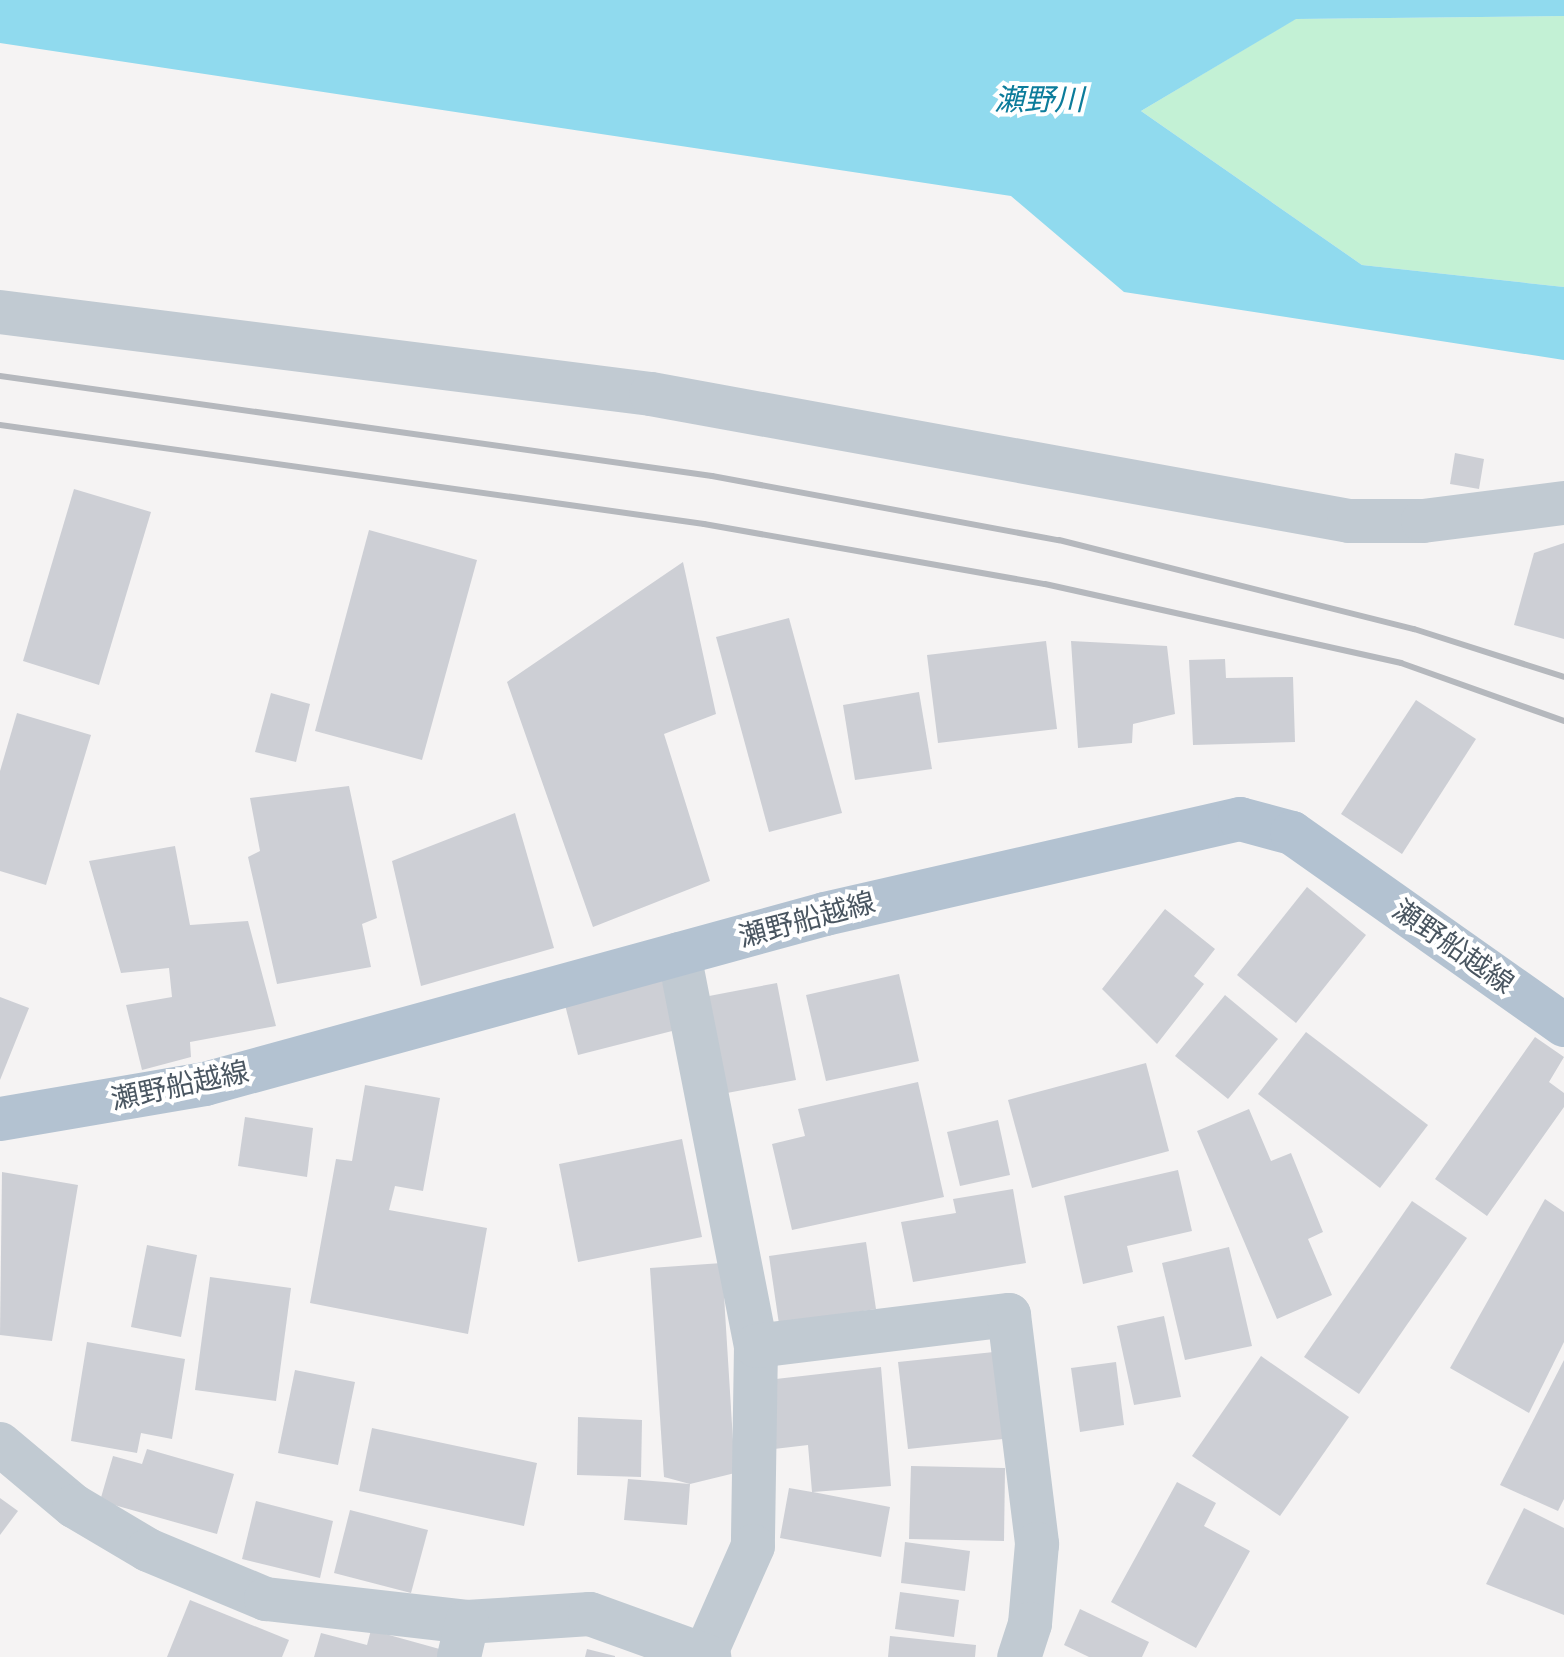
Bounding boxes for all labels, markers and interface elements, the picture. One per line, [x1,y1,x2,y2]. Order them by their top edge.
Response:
water label: 瀬野川 [994,82,1084,118]
street label: 瀬野船越線 [735,886,879,954]
street label: 瀬野船越線 [1386,893,1520,1001]
street label: 瀬野船越線 [108,1055,252,1117]

